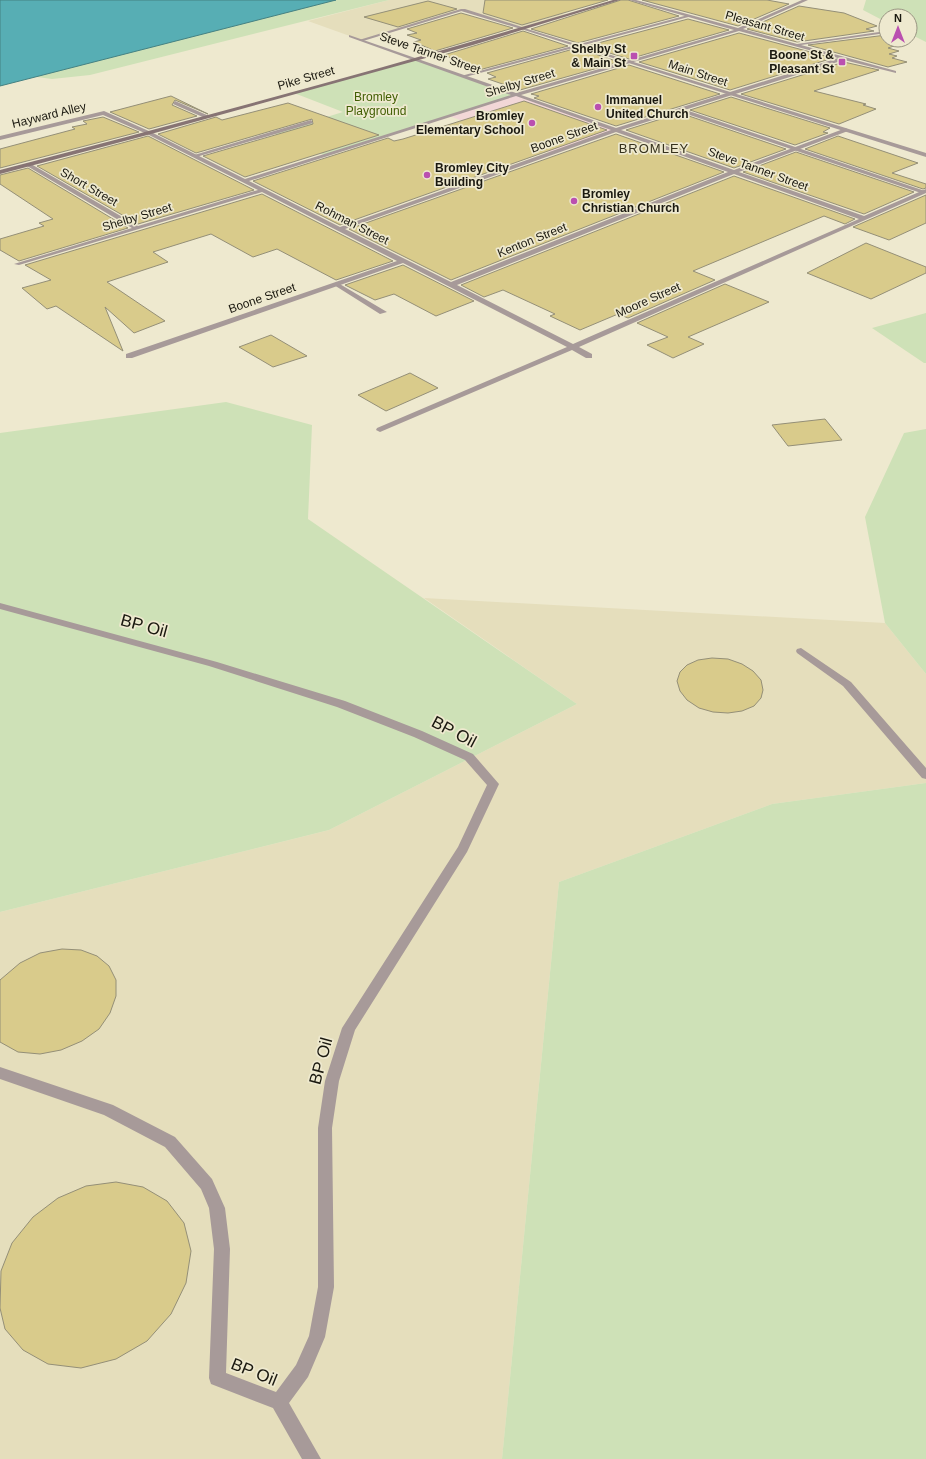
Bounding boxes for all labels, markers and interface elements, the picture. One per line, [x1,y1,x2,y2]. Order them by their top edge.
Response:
street label: Pleasant Street [724,8,807,44]
north arrow [878,8,918,48]
text: N [894,12,902,24]
street label: Steve Tanner Street [378,29,483,77]
place label: Shelby St & Main St [571,42,626,70]
place label: Boone St & Pleasant St [769,48,834,76]
marker: Shelby St & Main St [629,51,639,61]
street label: Main Street [667,57,730,89]
marker: Boone St & Pleasant St [837,57,847,67]
street label: Pike Street [276,63,337,93]
street label: Shelby Street [484,66,557,100]
park label: Bromley Playground [346,90,406,118]
place label: Immanuel United Church [606,93,689,121]
street label: Hayward Alley [10,99,88,131]
marker: Immanuel United Church [593,102,603,112]
place label: Bromley Elementary School [416,109,524,137]
marker: Bromley Elementary School [527,118,537,128]
street label: Boone Street [529,118,600,156]
district label: BROMLEY [619,141,689,156]
street label: Steve Tanner Street [706,144,811,194]
place label: Bromley City Building [435,161,509,189]
street label: Short Street [58,165,121,209]
marker: Bromley City Building [422,170,432,180]
place label: Bromley Christian Church [582,187,679,215]
marker: Bromley Christian Church [569,196,579,206]
street label: Rohman Street [313,198,392,248]
street label: Shelby Street [101,200,174,234]
street label: Kenton Street [495,220,569,260]
street label: Moore Street [613,279,683,321]
street label: Boone Street [227,280,298,316]
street label: BP Oil [118,611,170,641]
street label: BP Oil [428,712,480,752]
street label: BP Oil [306,1035,336,1087]
street label: BP Oil [228,1354,280,1390]

